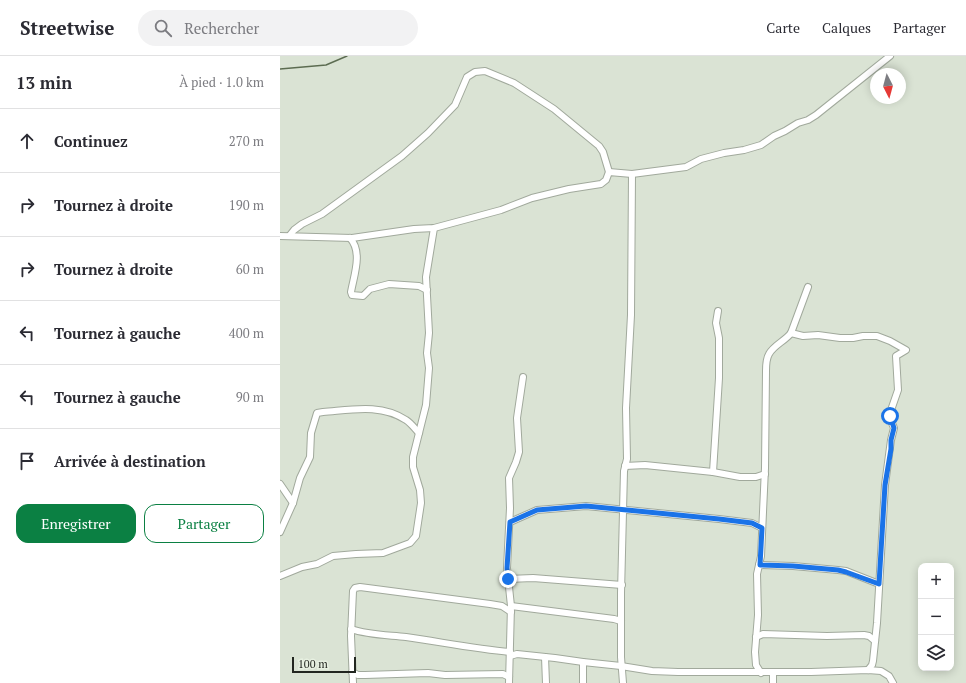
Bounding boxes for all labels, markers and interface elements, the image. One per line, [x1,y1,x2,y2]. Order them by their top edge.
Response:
search box [138,10,418,46]
text: Streetwise [20,15,114,40]
icon: search [152,17,174,39]
text: Rechercher [184,18,259,38]
text: Carte [766,18,800,37]
text: Calques [822,18,871,37]
text: Partager [893,18,946,37]
north arrow [870,68,906,104]
text: 13 min [16,71,72,94]
text: À pied · 1.0 km [179,73,264,91]
icon: ahead [16,130,38,152]
text: Continuez [54,131,128,151]
text: 270 m [229,132,264,150]
icon: right [16,194,38,216]
text: Tournez à droite [54,195,173,215]
text: 190 m [229,196,264,214]
icon: right [16,258,38,280]
text: Tournez à droite [54,259,173,279]
text: 60 m [236,260,264,278]
icon: left [16,322,38,344]
text: Tournez à gauche [54,323,181,343]
text: 400 m [229,324,264,342]
icon: left [16,386,38,408]
text: Tournez à gauche [54,387,181,407]
text: 90 m [236,388,264,406]
route start [881,407,899,425]
icon: arrive [16,450,38,472]
text: Arrivée à destination [54,451,206,471]
button: Enregistrer [16,504,136,543]
button: Partager [144,504,264,543]
map controls [918,563,954,671]
button: + [918,563,954,599]
route end [499,570,517,588]
button: − [918,599,954,635]
button: layers [918,635,954,671]
scale bar [292,655,356,674]
text: 100 m [298,657,328,671]

